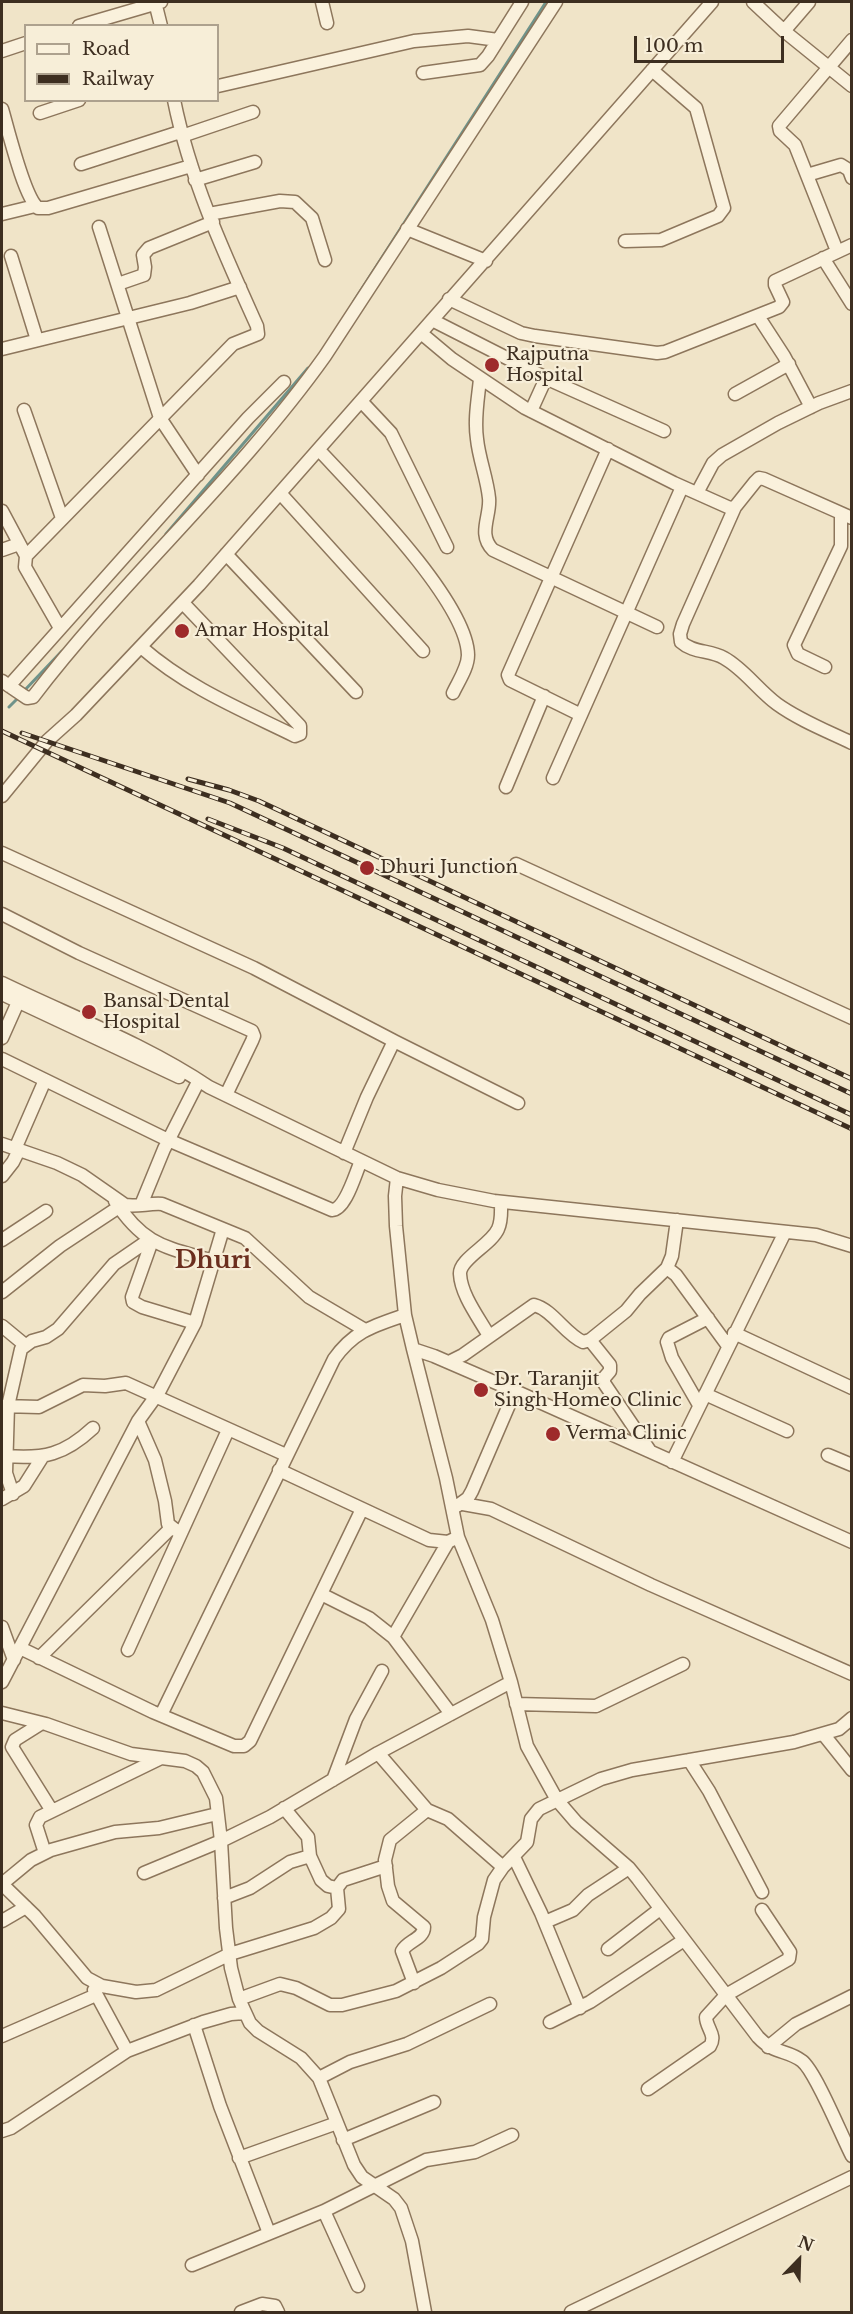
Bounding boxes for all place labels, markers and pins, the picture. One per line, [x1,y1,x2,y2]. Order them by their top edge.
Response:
place label: Rajputna Hospital [506,344,589,386]
marker: Rajputna Hospital [483,356,501,374]
place label: Amar Hospital [195,620,329,642]
marker: Amar Hospital [173,622,191,640]
place label: Dhuri Junction [380,857,518,879]
marker: Dhuri Junction [358,859,376,877]
place label: Bansal Dental Hospital [103,991,230,1034]
marker: Bansal Dental Hospital [80,1003,98,1021]
place label: Dr. Taranjit Singh Homeo Clinic [494,1369,682,1412]
marker: Dr. Taranjit Singh Homeo Clinic [472,1381,490,1399]
place label: Verma Clinic [566,1423,687,1445]
marker: Verma Clinic [544,1425,562,1443]

